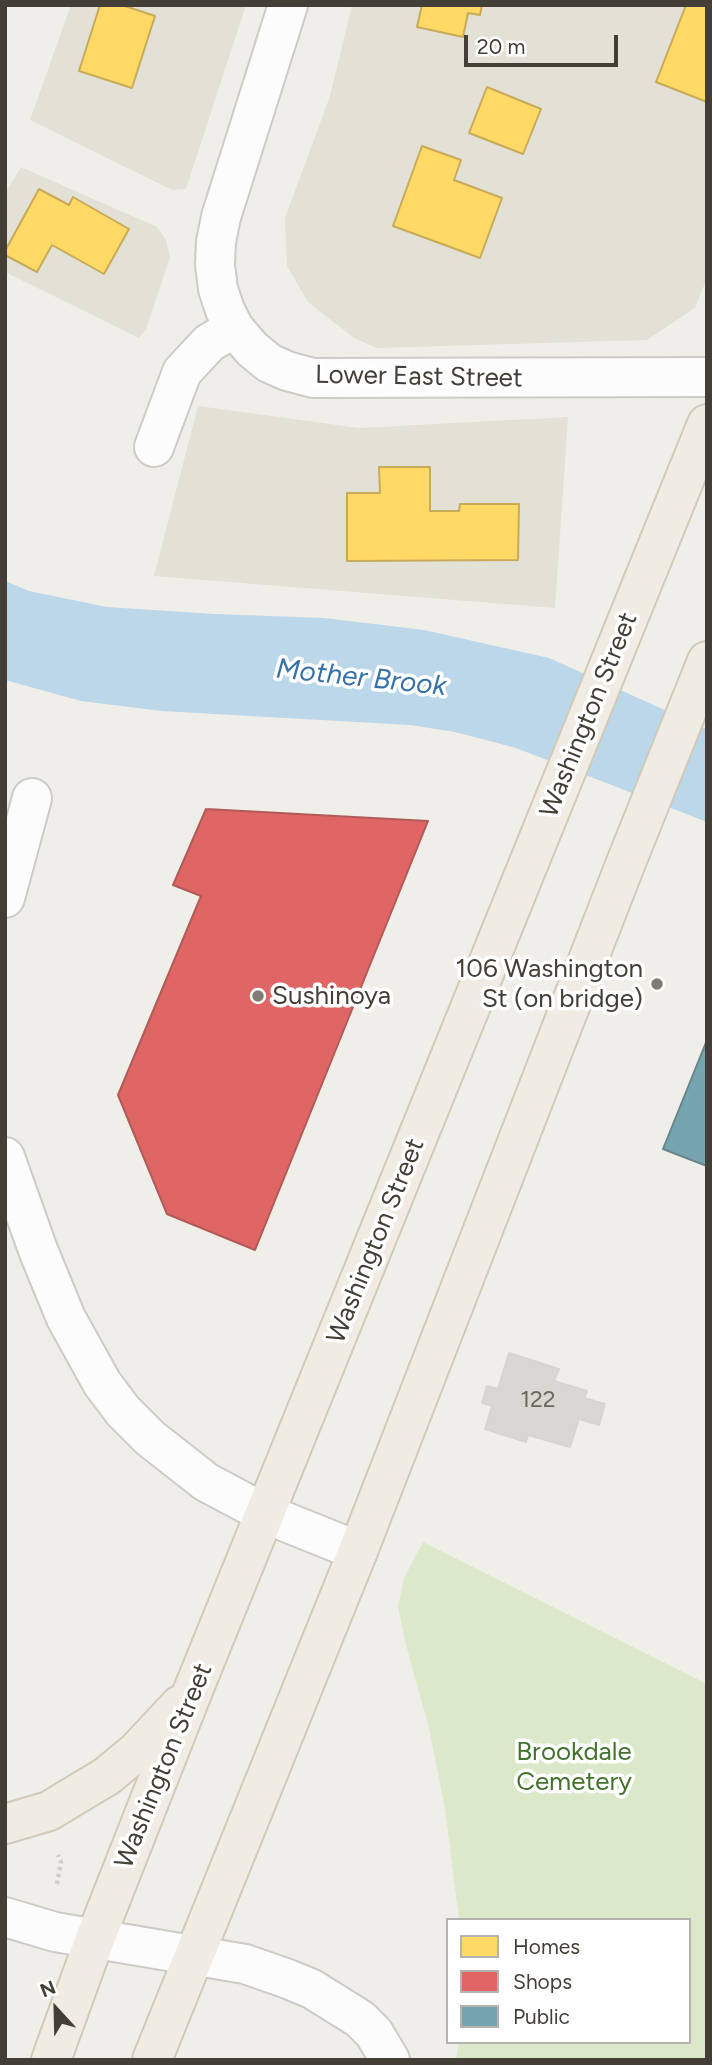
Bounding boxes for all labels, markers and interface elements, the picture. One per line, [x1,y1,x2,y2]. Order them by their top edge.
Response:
scale bar [467,21,621,65]
text: 20 m [477,34,525,59]
street label: Lower East Street [315,360,523,394]
street label: Washington Street [534,608,644,822]
water label: Mother Brook [274,652,448,704]
place label: 106 Washington St (on bridge) [456,953,643,1014]
marker: 106 Washington St (on bridge) [649,976,665,992]
place label: Sushinoya [272,980,391,1012]
marker: Sushinoya [250,988,266,1004]
street label: Washington Street [321,1134,431,1348]
house number: 122 [520,1386,556,1414]
street label: Washington Street [109,1659,219,1873]
park label: Brookdale Cemetery [516,1736,632,1798]
legend [446,1918,691,2044]
text: Homes [513,1934,580,1959]
text: Shops [513,1969,572,1994]
north arrow [21,1974,91,2044]
text: N [37,1976,59,2002]
text: Public [513,2004,570,2029]

